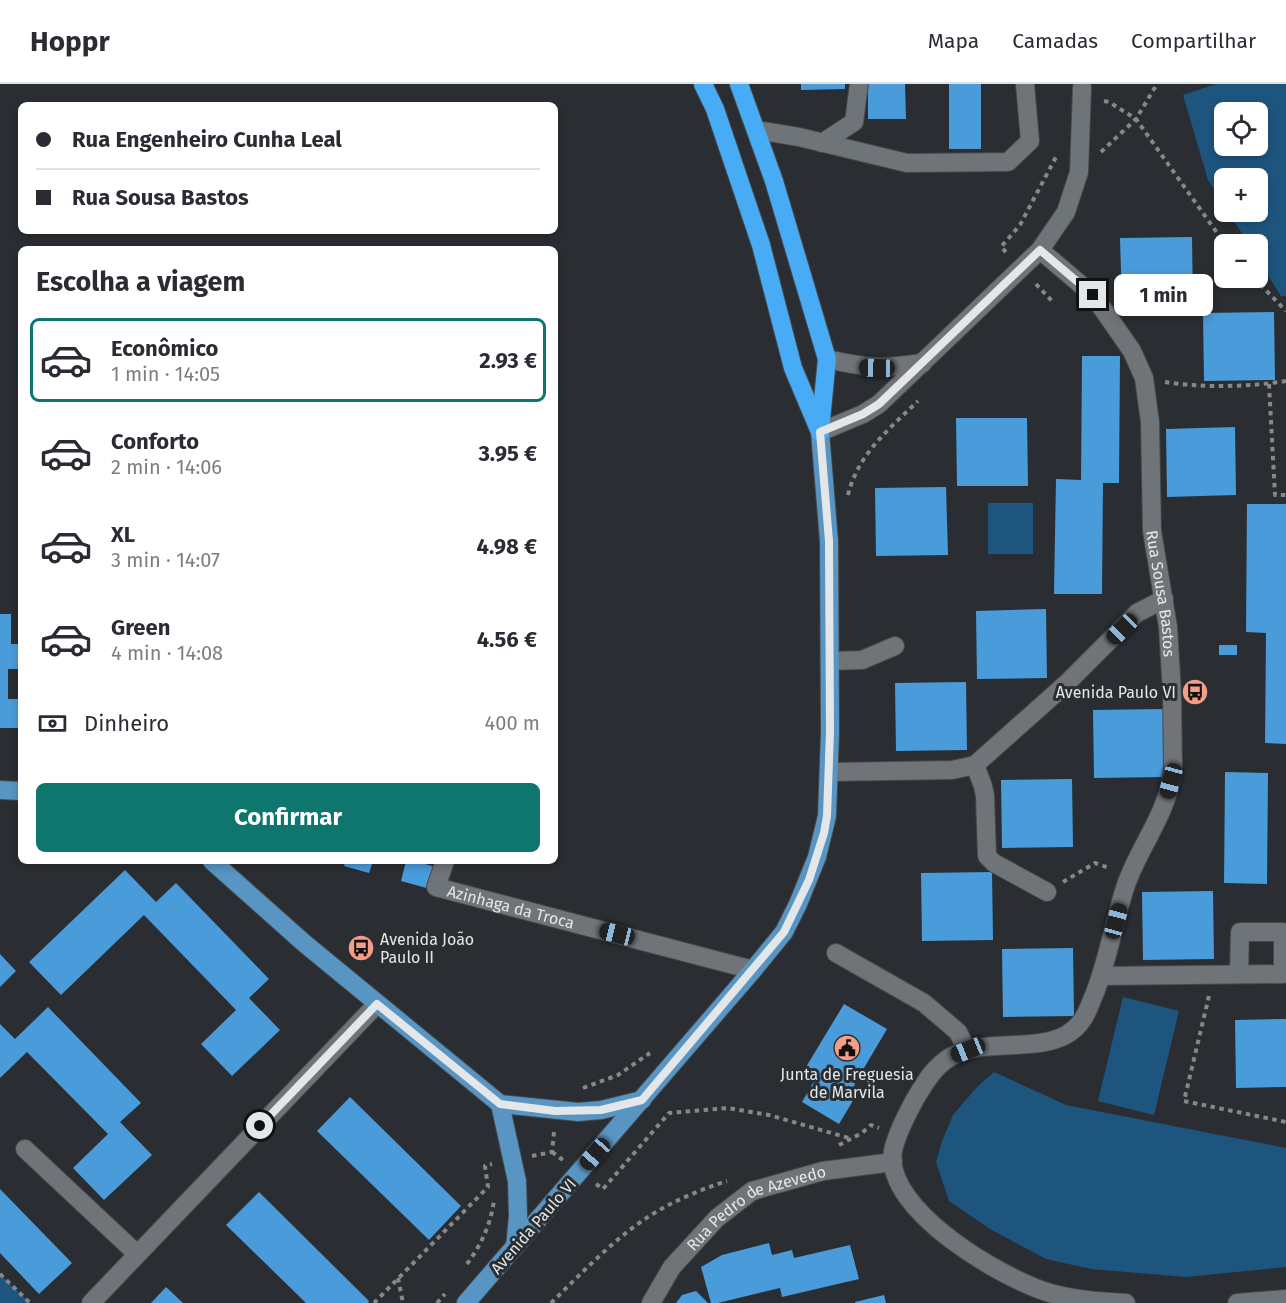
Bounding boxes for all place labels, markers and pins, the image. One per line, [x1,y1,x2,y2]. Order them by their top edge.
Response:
bus stop icon: Avenida Paulo VI [1180,677,1210,707]
place label: Avenida Paulo VI [1056,683,1176,702]
place label: Avenida João Paulo II [380,930,474,967]
bus stop icon: Avenida João Paulo II [346,933,376,963]
public building icon: Junta de Freguesia de Marvila [832,1033,862,1063]
place label: Junta de Freguesia de Marvila [780,1065,914,1102]

